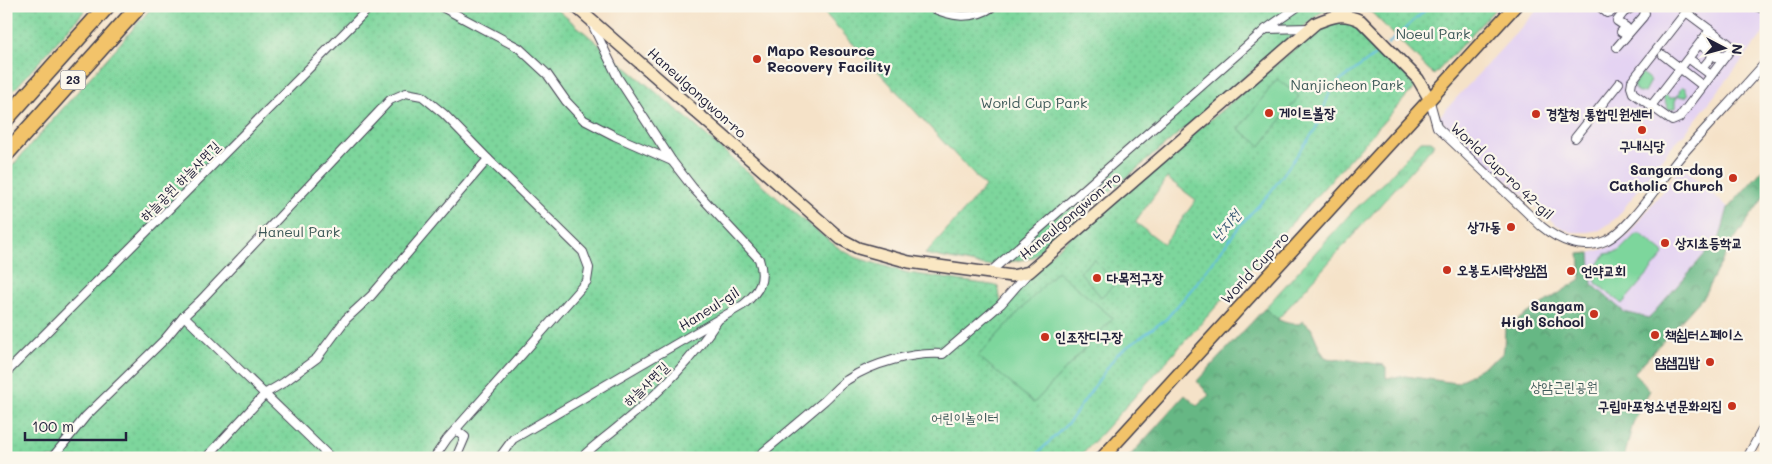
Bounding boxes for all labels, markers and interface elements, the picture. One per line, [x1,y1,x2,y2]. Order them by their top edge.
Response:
north arrow [1700,22,1750,72]
park label: Noeul Park [1396,24,1470,43]
place label: Mapo Resource Recovery Facility [767,41,891,76]
street label: Haneulgongwon-ro [644,43,751,142]
text: N [1727,43,1747,56]
marker: Mapo Resource Recovery Facility [751,53,763,65]
road number: 23 [60,70,86,90]
park label: Nanjicheon Park [1291,75,1403,94]
park label: World Cup Park [980,93,1088,112]
place label: 게이트볼장 [1279,103,1336,122]
place label: 경찰청 통합민원센터 [1546,104,1652,123]
marker: 게이트볼장 [1263,107,1275,119]
marker: 경찰청 통합민원센터 [1530,108,1542,120]
street label: World Cup-ro 42-gil [1447,118,1558,223]
marker: 구내식당 [1636,124,1648,136]
street label: 하늘공원 하늘사면길 [135,136,224,225]
place label: 구내식당 [1619,136,1665,155]
place label: Sangam-dong Catholic Church [1609,160,1723,195]
street label: Haneulgongwon-ro [1015,168,1124,264]
marker: Sangam-dong Catholic Church [1727,172,1739,184]
water label: 난지천 [1206,204,1246,246]
place label: 상가동 [1467,217,1501,236]
marker: 상가동 [1505,221,1517,233]
park label: Haneul Park [258,222,340,241]
street label: World Cup-ro [1216,228,1293,308]
place label: 상지초등학교 [1675,233,1743,252]
marker: 상지초등학교 [1659,237,1671,249]
place label: 오봉도시락상암점 [1457,260,1548,279]
place label: 언약교회 [1581,261,1626,280]
marker: 오봉도시락상암점 [1441,264,1453,276]
marker: 언약교회 [1565,265,1577,277]
place label: 다목적구장 [1106,268,1164,287]
marker: 다목적구장 [1091,272,1103,284]
street label: Haneul-gil [675,282,743,335]
place label: Sangam High School [1500,296,1584,331]
marker: Sangam High School [1588,308,1600,320]
place label: 책쉼터스페이스 [1665,325,1744,344]
place label: 인조잔디구장 [1055,327,1123,346]
marker: 책쉼터스페이스 [1649,329,1661,341]
marker: 인조잔디구장 [1039,331,1051,343]
place label: 얌샘김밥 [1655,352,1701,371]
marker: 얌샘김밥 [1704,356,1716,368]
street label: 하늘사면길 [619,357,673,410]
park label: 상암근린공원 [1530,377,1598,396]
place label: 구립마포청소년문화의집 [1598,396,1722,415]
marker: 구립마포청소년문화의집 [1726,400,1738,412]
park label: 어린이놀이터 [931,408,999,427]
scale bar [25,409,126,441]
text: 100 m [32,416,74,436]

